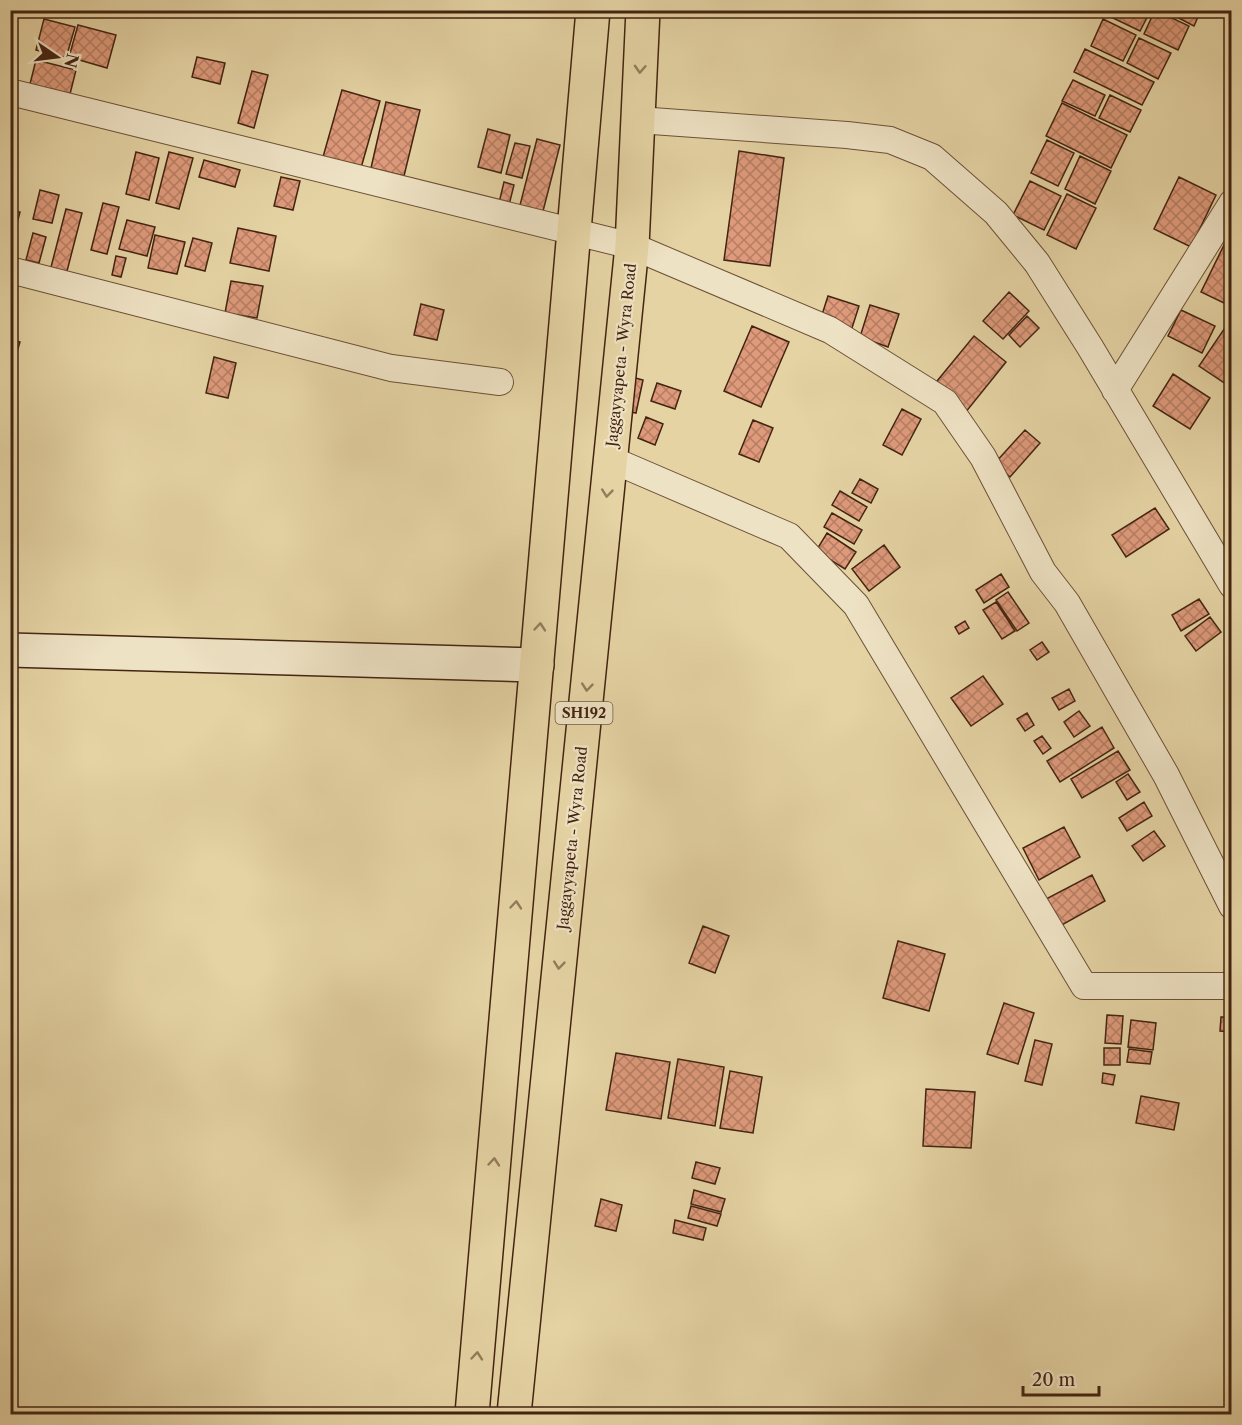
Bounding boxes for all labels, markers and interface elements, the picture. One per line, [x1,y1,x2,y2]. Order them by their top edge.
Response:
north arrow [27,27,87,87]
text: N [60,51,83,70]
one-way arrow [634,64,647,73]
street label: Jaggayyapeta - Wyra Road [602,262,640,450]
one-way arrow [601,489,614,498]
one-way arrow [533,622,546,631]
one-way arrow [581,683,594,692]
road number: SH192 [556,702,612,724]
street label: Jaggayyapeta - Wyra Road [553,745,591,933]
one-way arrow [509,900,522,909]
one-way arrow [553,961,566,970]
one-way arrow [487,1157,500,1166]
one-way arrow [470,1352,483,1361]
scale bar [1023,1359,1100,1397]
text: 20 m [1032,1369,1076,1391]

